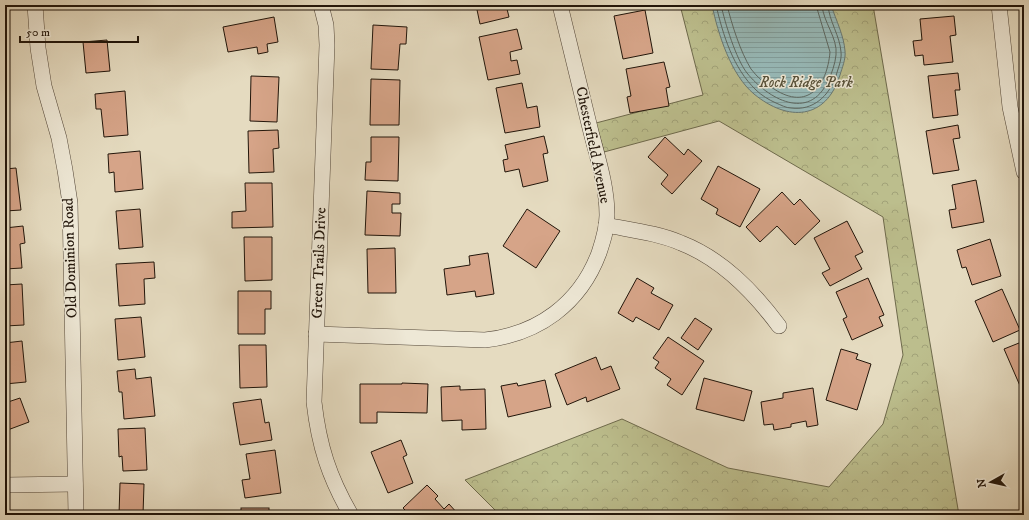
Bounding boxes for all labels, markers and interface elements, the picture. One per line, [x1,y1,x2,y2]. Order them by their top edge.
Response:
scale bar [20,18,138,44]
text: 50 m [26,25,50,40]
park label: Rock Ridge Park [758,73,854,92]
street label: Chesterfield Avenue [571,85,615,205]
street label: Old Dominion Road [58,197,82,319]
street label: Green Trails Drive [308,207,330,319]
north arrow [971,462,1011,502]
text: N [975,478,990,489]

